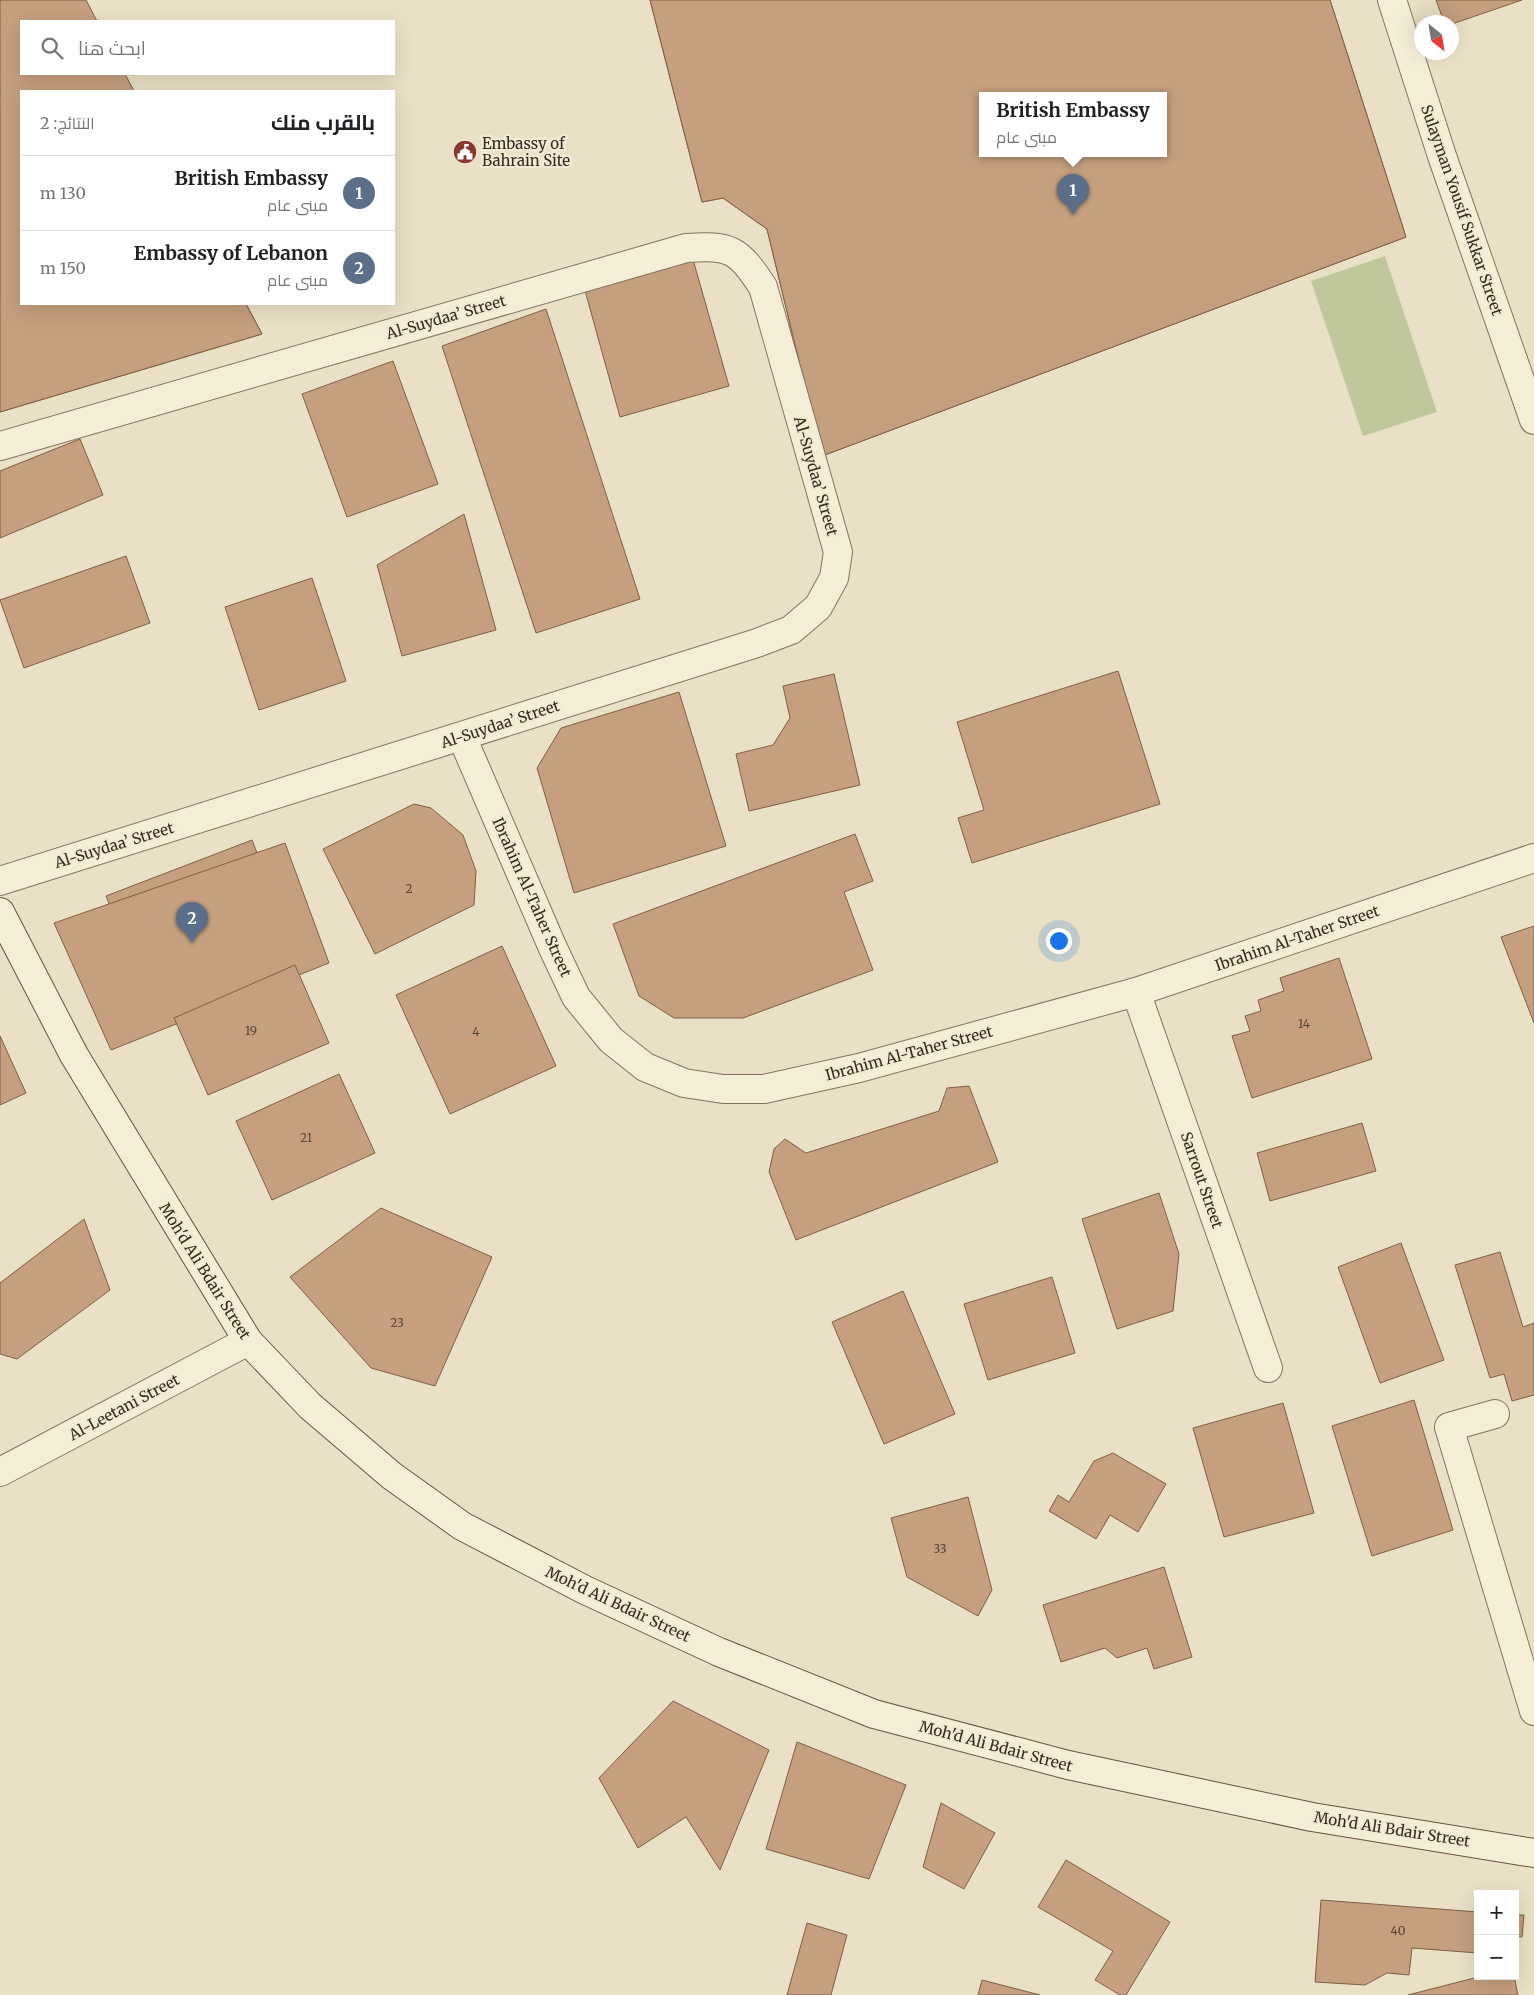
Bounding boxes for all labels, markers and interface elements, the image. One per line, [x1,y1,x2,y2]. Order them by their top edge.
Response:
north arrow [1414,15,1459,60]
search box [20,20,395,75]
icon: search [38,34,66,62]
text: ابحث هنا [78,36,146,60]
popup [979,92,1167,157]
text: British Embassy [996,98,1150,122]
street label: Sulayman Yousif Sukkar Street [1417,102,1507,318]
text: بالقرب منك [271,109,375,136]
text: النتائج: 2 [40,113,95,133]
text: مبنى عام [996,127,1057,147]
place label: Embassy of Bahrain Site [482,134,570,170]
public building icon: Embassy of Bahrain Site [452,139,478,165]
text: British Embassy [175,166,328,190]
pin: 1 [1057,174,1089,215]
text: 130 m [40,183,86,203]
text: 1 [355,183,363,203]
text: مبنى عام [267,195,328,215]
text: Embassy of Lebanon [134,241,328,265]
text: 150 m [40,258,86,278]
text: 2 [354,258,364,278]
text: مبنى عام [267,270,328,290]
street label: Al-Suydaa’ Street [383,291,508,343]
street label: Al-Suydaa’ Street [790,413,842,538]
street label: Al-Suydaa’ Street [437,696,562,752]
street label: Ibrahim Al-Taher Street [488,814,576,980]
street label: Al-Suydaa’ Street [51,818,176,872]
house number: 2 [405,881,413,896]
street label: Ibrahim Al-Taher Street [1212,901,1382,975]
pin: 2 [176,902,208,943]
your location [1046,928,1072,954]
house number: 14 [1298,1016,1311,1031]
street label: Ibrahim Al-Taher Street [823,1021,995,1085]
house number: 19 [245,1023,257,1038]
house number: 4 [472,1024,480,1039]
street label: Sarrout Street [1177,1129,1227,1231]
house number: 21 [300,1130,313,1145]
street label: Moh'd Ali Bdair Street [155,1199,255,1343]
house number: 23 [390,1315,404,1330]
street label: Al-Leetani Street [65,1370,183,1445]
house number: 33 [933,1541,947,1556]
street label: Moh'd Ali Bdair Street [542,1562,694,1646]
street label: Moh'd Ali Bdair Street [917,1716,1075,1776]
street label: Moh'd Ali Bdair Street [1313,1807,1472,1851]
map controls [1474,1890,1519,1980]
button: + [1474,1890,1519,1935]
house number: 40 [1391,1923,1406,1938]
button: − [1474,1935,1519,1980]

